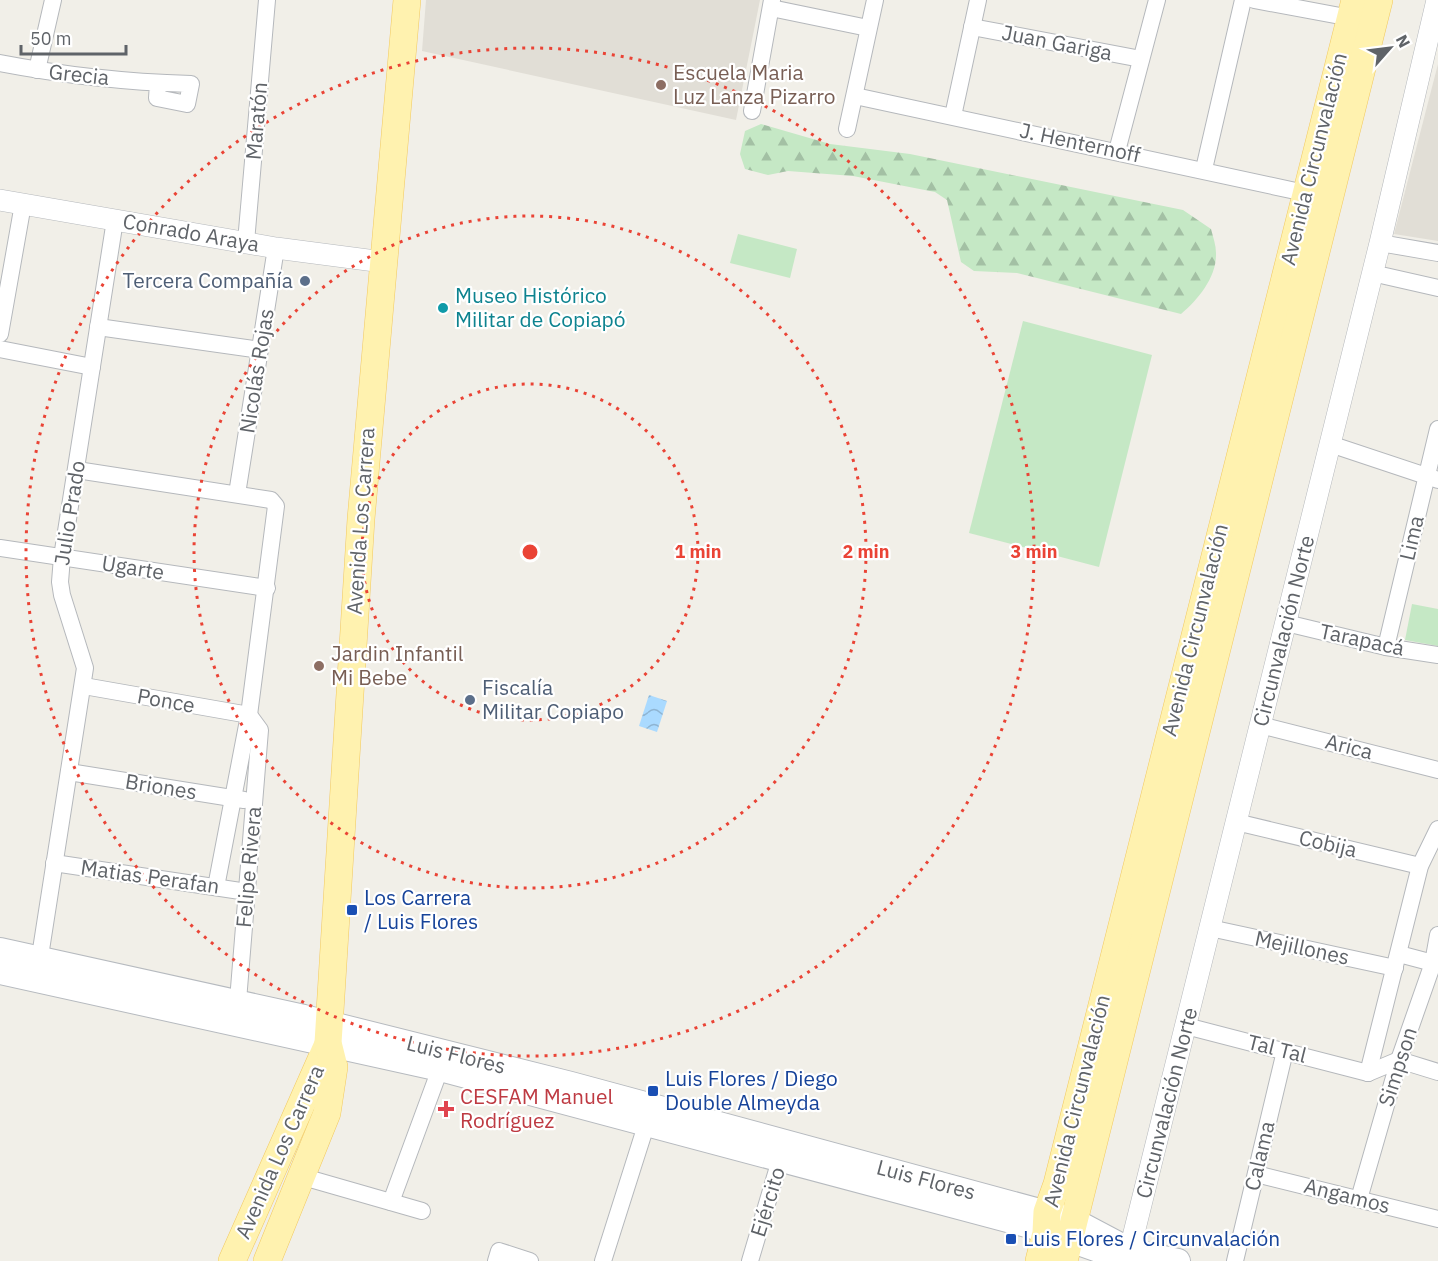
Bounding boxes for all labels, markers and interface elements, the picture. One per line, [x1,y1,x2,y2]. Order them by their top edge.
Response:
scale bar [21,18,126,56]
street label: Juan Gariga [1000,18,1115,66]
north arrow [1360,18,1420,78]
text: 50 m [30,27,72,50]
text: N [1392,31,1415,51]
street label: Avenida Circunvalación [1273,50,1353,268]
street label: Grecia [47,57,111,91]
place label: Escuela Maria Luz Lanza Pizarro [673,58,836,110]
marker: Escuela Maria Luz Lanza Pizarro [654,78,668,92]
street label: Maratón [239,81,273,161]
street label: J. Henternoff [1017,116,1143,169]
street label: Conrado Araya [121,206,262,258]
place label: Tercera Compañía [123,266,293,294]
marker: Tercera Compañía [298,274,312,288]
place label: Museo Histórico Militar de Copiapó [455,281,626,333]
marker: Museo Histórico Militar de Copiapó [436,301,450,315]
street label: Nicolás Rojas [232,306,280,435]
street label: Avenida Los Carrera [339,426,381,615]
street label: Julio Prado [47,458,91,567]
street label: Lima [1392,513,1430,563]
street label: Avenida Circunvalación [1154,521,1234,739]
street label: Circunvalación Norte [1246,532,1320,729]
text: 1 min [674,540,722,563]
text: 2 min [842,540,890,563]
text: 3 min [1010,540,1058,563]
centre of rings [520,542,540,562]
street label: Ugarte [100,548,166,586]
street label: Tarapacá [1317,616,1407,662]
place label: Jardin Infantil Mi Bebe [331,639,464,691]
marker: Jardin Infantil Mi Bebe [312,659,326,673]
place label: Fiscalía Militar Copiapo [482,673,624,725]
street label: Ponce [135,681,197,719]
marker: Fiscalía Militar Copiapo [463,693,477,707]
street label: Arica [1322,727,1376,765]
street label: Briones [123,767,199,805]
street label: Felipe Rivera [229,805,267,929]
street label: Cobija [1296,823,1360,863]
street label: Matias Perafan [79,852,221,900]
place label: Los Carrera / Luis Flores [364,883,478,935]
marker: Los Carrera / Luis Flores [345,903,359,917]
street label: Mejillones [1252,923,1352,971]
street label: Avenida Circunvalación [1036,992,1116,1210]
street label: Circunvalación Norte [1129,1004,1203,1201]
street label: Simpson [1371,1023,1423,1110]
street label: Tal Tal [1245,1027,1310,1069]
street label: Luis Flores [404,1028,509,1080]
street label: Avenida Los Carrera [228,1060,330,1243]
place label: Luis Flores / Diego Double Almeyda [665,1064,838,1116]
place label: CESFAM Manuel Rodríguez [460,1082,613,1134]
marker: Luis Flores / Diego Double Almeyda [646,1084,660,1098]
marker: CESFAM Manuel Rodríguez [437,1100,455,1118]
street label: Calama [1237,1118,1281,1193]
street label: Luis Flores [874,1152,979,1206]
street label: Ejército [743,1163,791,1240]
street label: Angamos [1301,1171,1393,1219]
place label: Luis Flores / Circunvalación [1023,1224,1280,1252]
marker: Luis Flores / Circunvalación [1004,1232,1018,1246]

